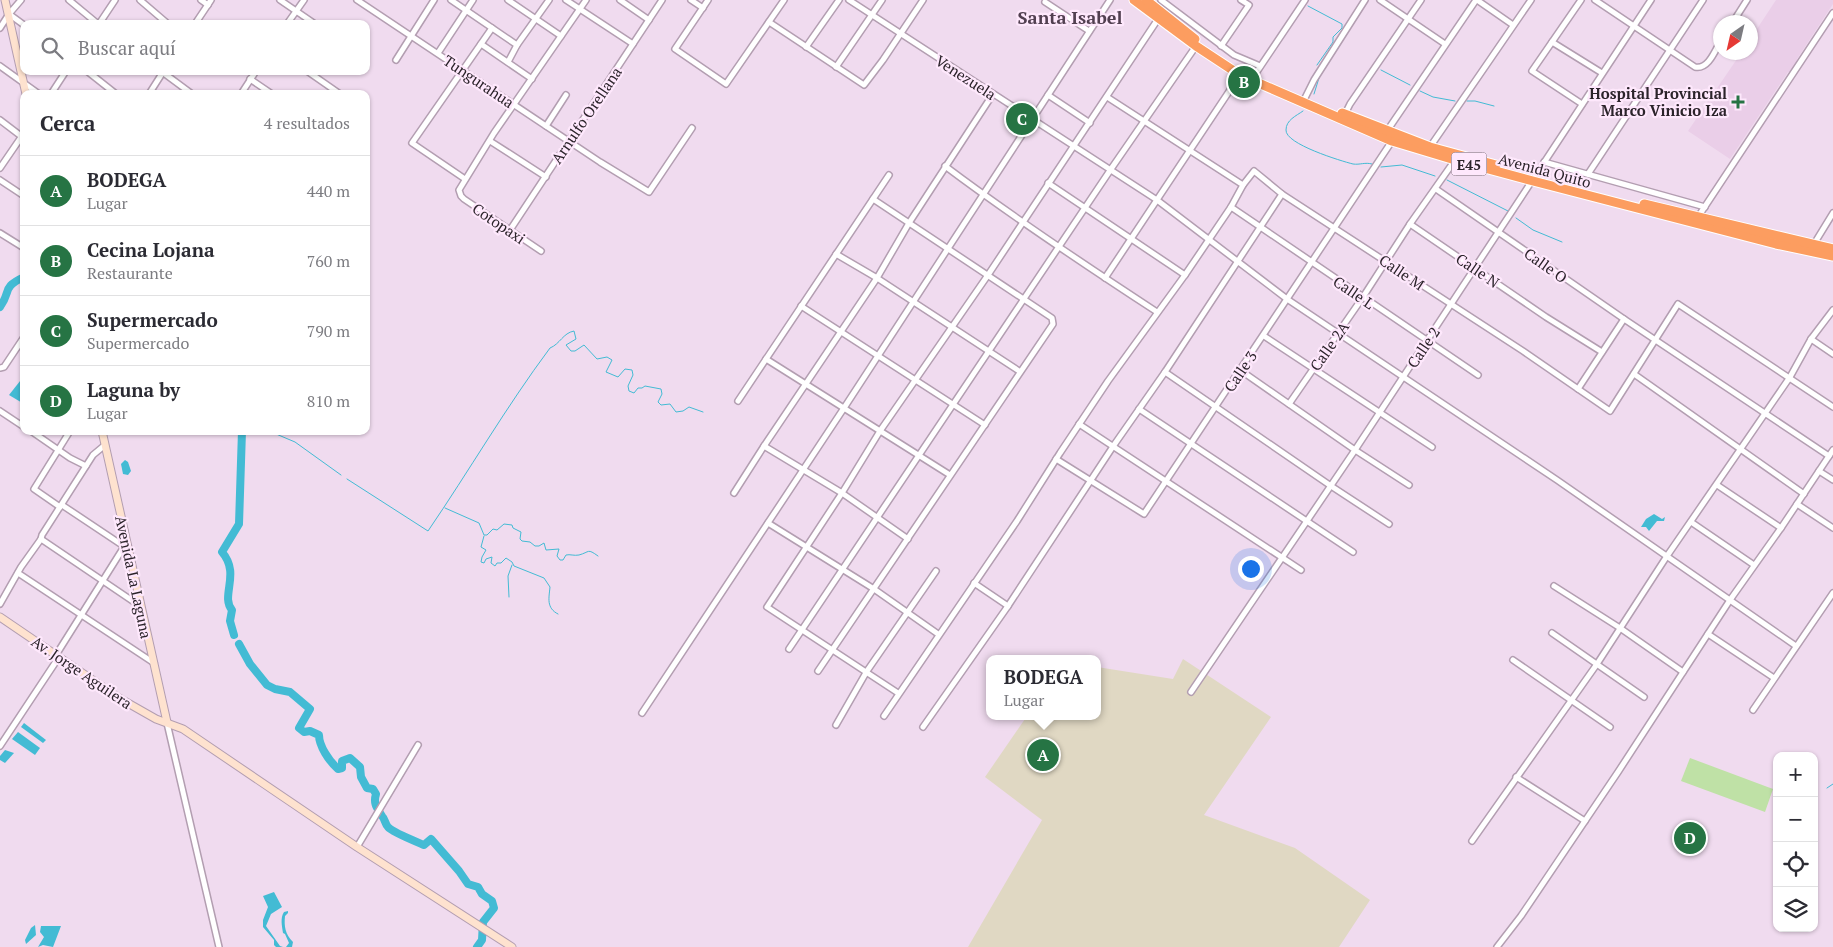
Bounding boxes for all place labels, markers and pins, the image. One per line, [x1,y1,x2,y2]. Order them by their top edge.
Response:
pin: B [1228,63,1260,101]
place label: Hospital Provincial Marco Vinicio Iza [1589,83,1728,120]
marker: Hospital Provincial Marco Vinicio Iza [1731,95,1745,109]
pin: C [1006,100,1038,138]
pin: A [1027,736,1059,774]
pin: D [1674,819,1706,857]

